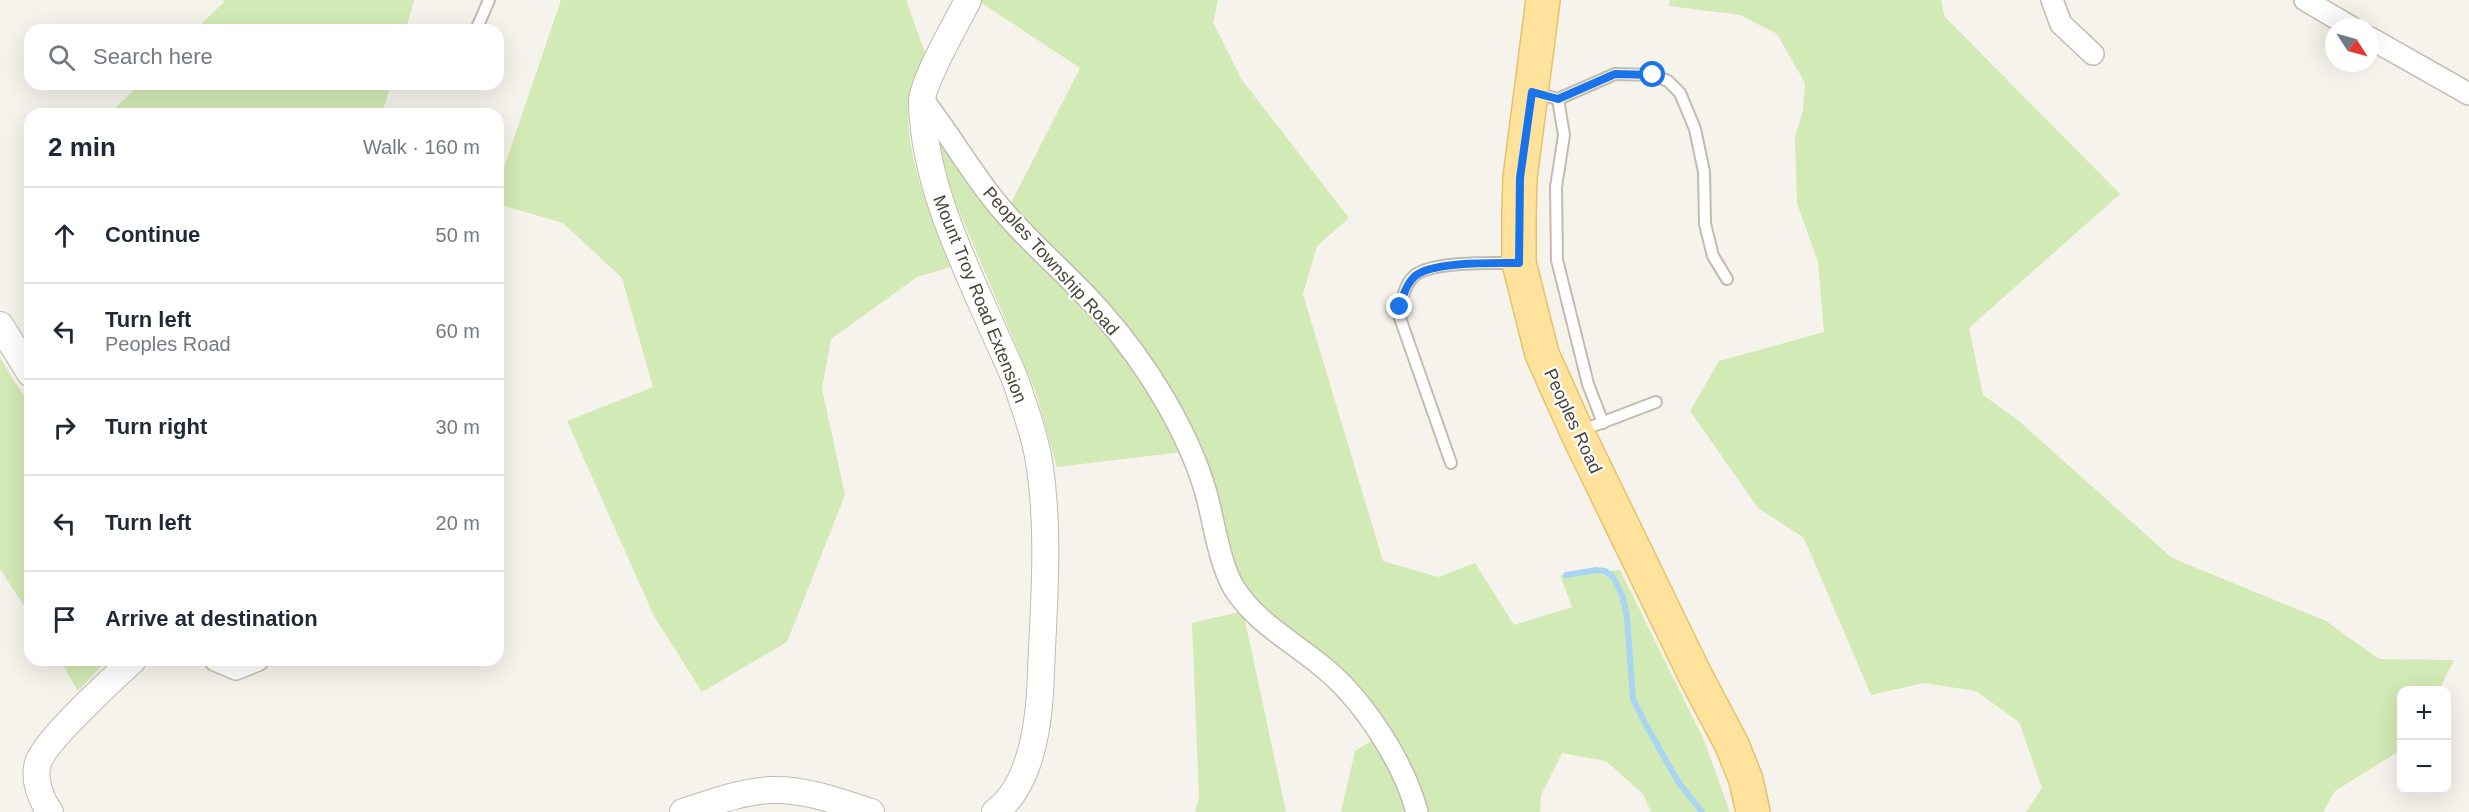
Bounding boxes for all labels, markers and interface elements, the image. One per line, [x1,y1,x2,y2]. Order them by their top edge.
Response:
north arrow [2325,18,2379,72]
search box [24,24,504,90]
icon: search [45,41,78,74]
text: Search here [93,44,213,69]
route start [1639,61,1665,87]
text: 2 min [48,132,116,162]
text: Walk · 160 m [363,136,480,158]
street label: Peoples Township Road [979,183,1123,339]
street label: Mount Troy Road Extension [929,192,1031,406]
icon: ahead [48,219,81,252]
text: Continue [105,222,200,247]
text: 50 m [436,224,480,246]
route end [1386,293,1412,319]
text: Turn left [105,307,191,332]
icon: left [48,315,81,348]
text: 60 m [436,320,480,342]
text: Peoples Road [105,333,231,355]
street label: Peoples Road [1540,366,1606,476]
icon: right [48,411,81,444]
text: Turn right [105,414,207,439]
text: 30 m [436,416,480,438]
icon: left [48,507,81,540]
text: Turn left [105,510,191,535]
text: 20 m [436,512,480,534]
icon: arrive [48,603,81,636]
text: Arrive at destination [105,606,318,631]
map controls [2397,686,2451,794]
button: + [2397,686,2451,740]
button: − [2397,740,2451,794]

